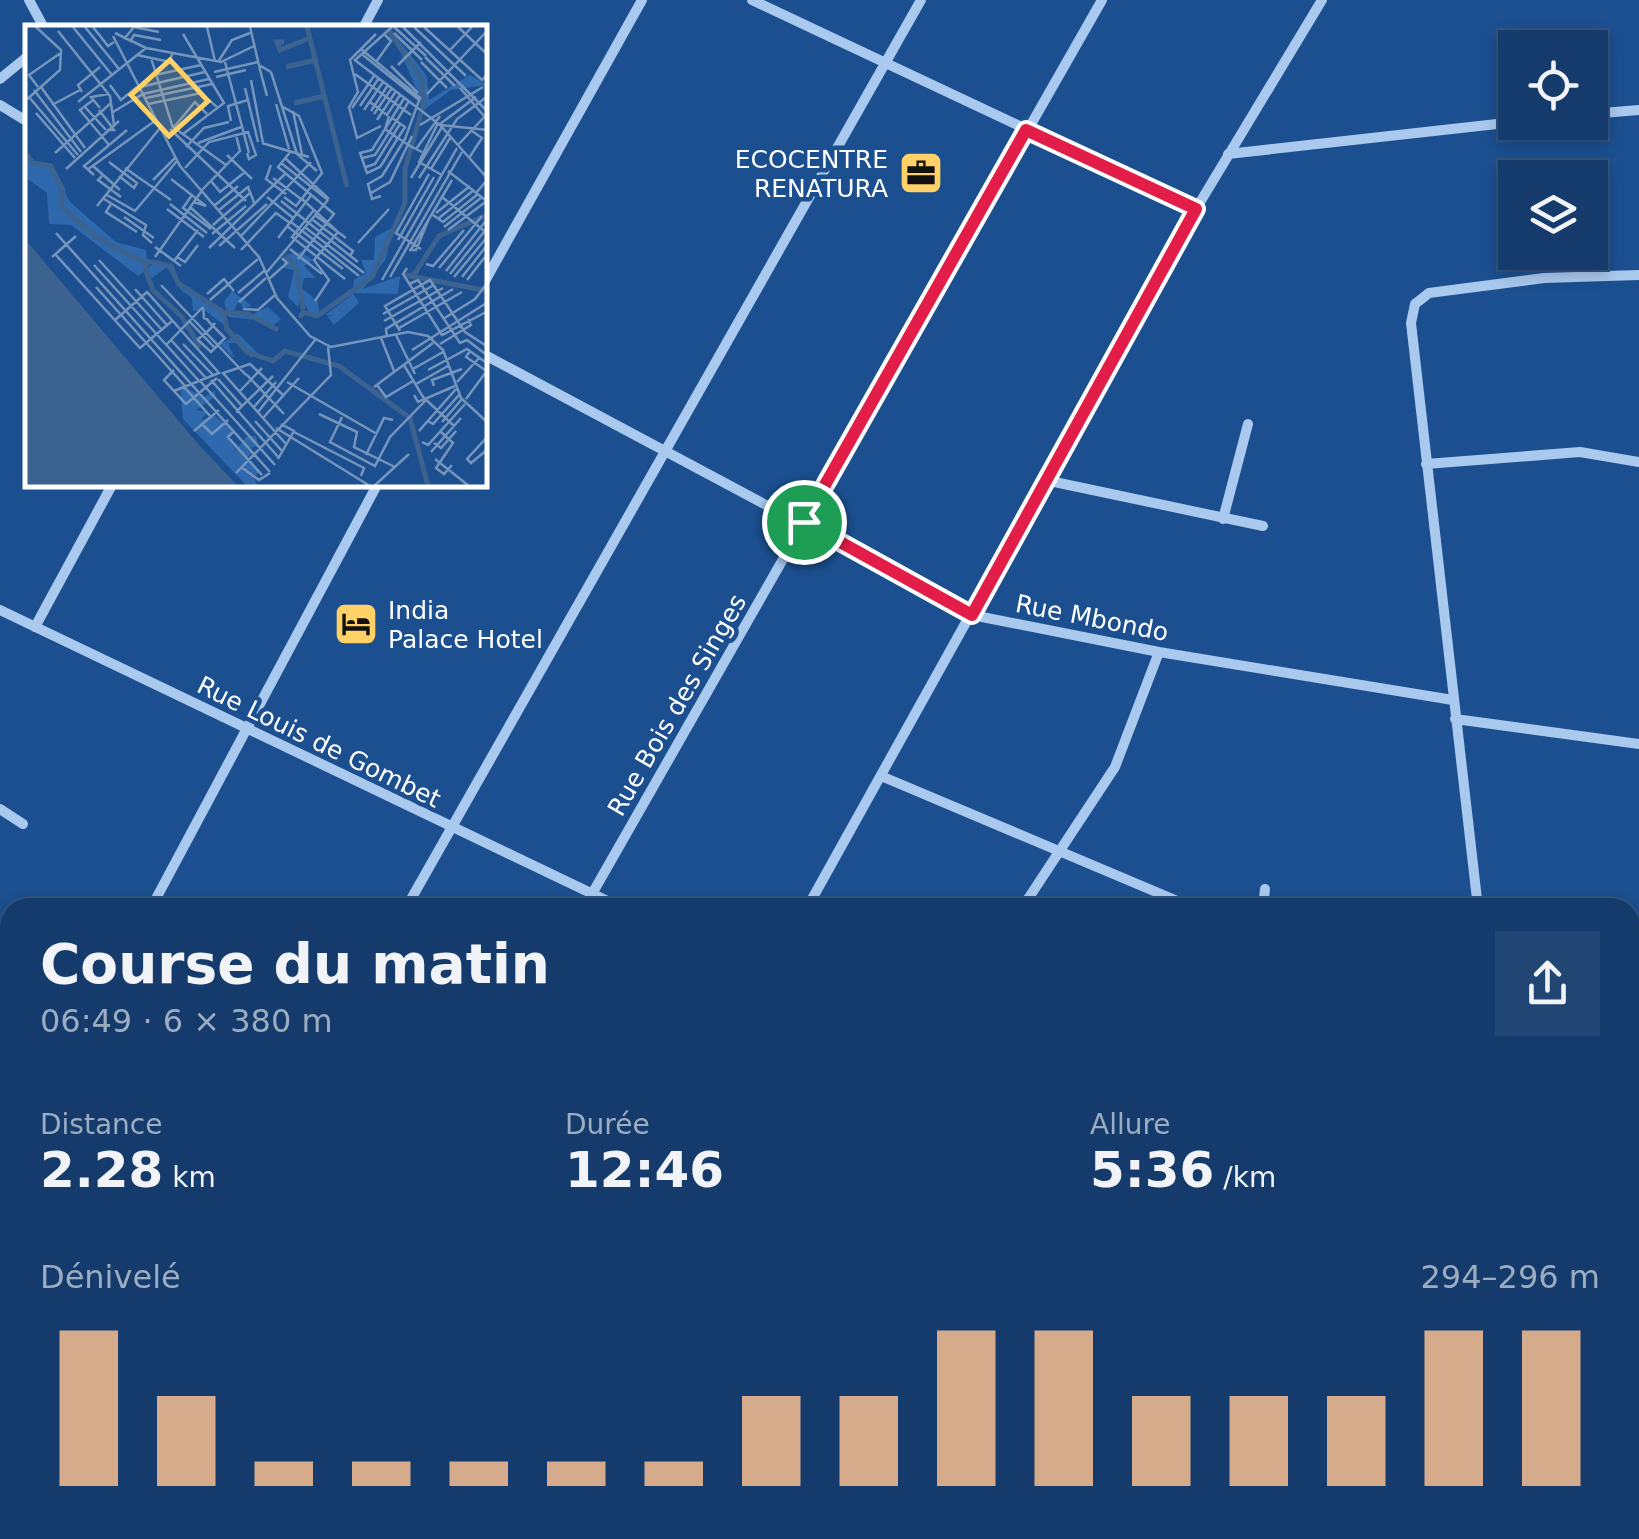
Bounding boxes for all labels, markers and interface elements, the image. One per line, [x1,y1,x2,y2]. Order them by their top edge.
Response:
inset map [25,25,488,488]
map controls [1498,30,1608,270]
button: locate [1498,30,1608,140]
place label: ECOCENTRE RENATURA [735,145,888,203]
office icon: ECOCENTRE RENATURA [898,150,944,196]
button: layers [1498,160,1608,270]
pin [762,480,847,565]
icon: arrive [777,495,832,550]
street label: Rue Bois des Singes [602,589,752,821]
street label: Rue Mbondo [1013,589,1171,647]
place label: India Palace Hotel [388,596,543,654]
hotel icon: India Palace Hotel [333,601,379,647]
street label: Rue Louis de Gombet [193,670,446,814]
button: share [1495,931,1600,1036]
text: Course du matin [40,932,550,996]
text: 06:49 · 6 × 380 m [40,1002,333,1040]
text: Distance [40,1108,162,1141]
text: Durée [565,1108,650,1141]
text: Allure [1090,1108,1171,1141]
text: 2.28 [40,1141,163,1199]
text: 12:46 [565,1141,724,1199]
text: 5:36 [1090,1141,1214,1199]
text: km [163,1161,216,1194]
text: /km [1214,1161,1276,1194]
text: Dénivelé [40,1258,181,1296]
text: 294–296 m [1421,1258,1600,1296]

